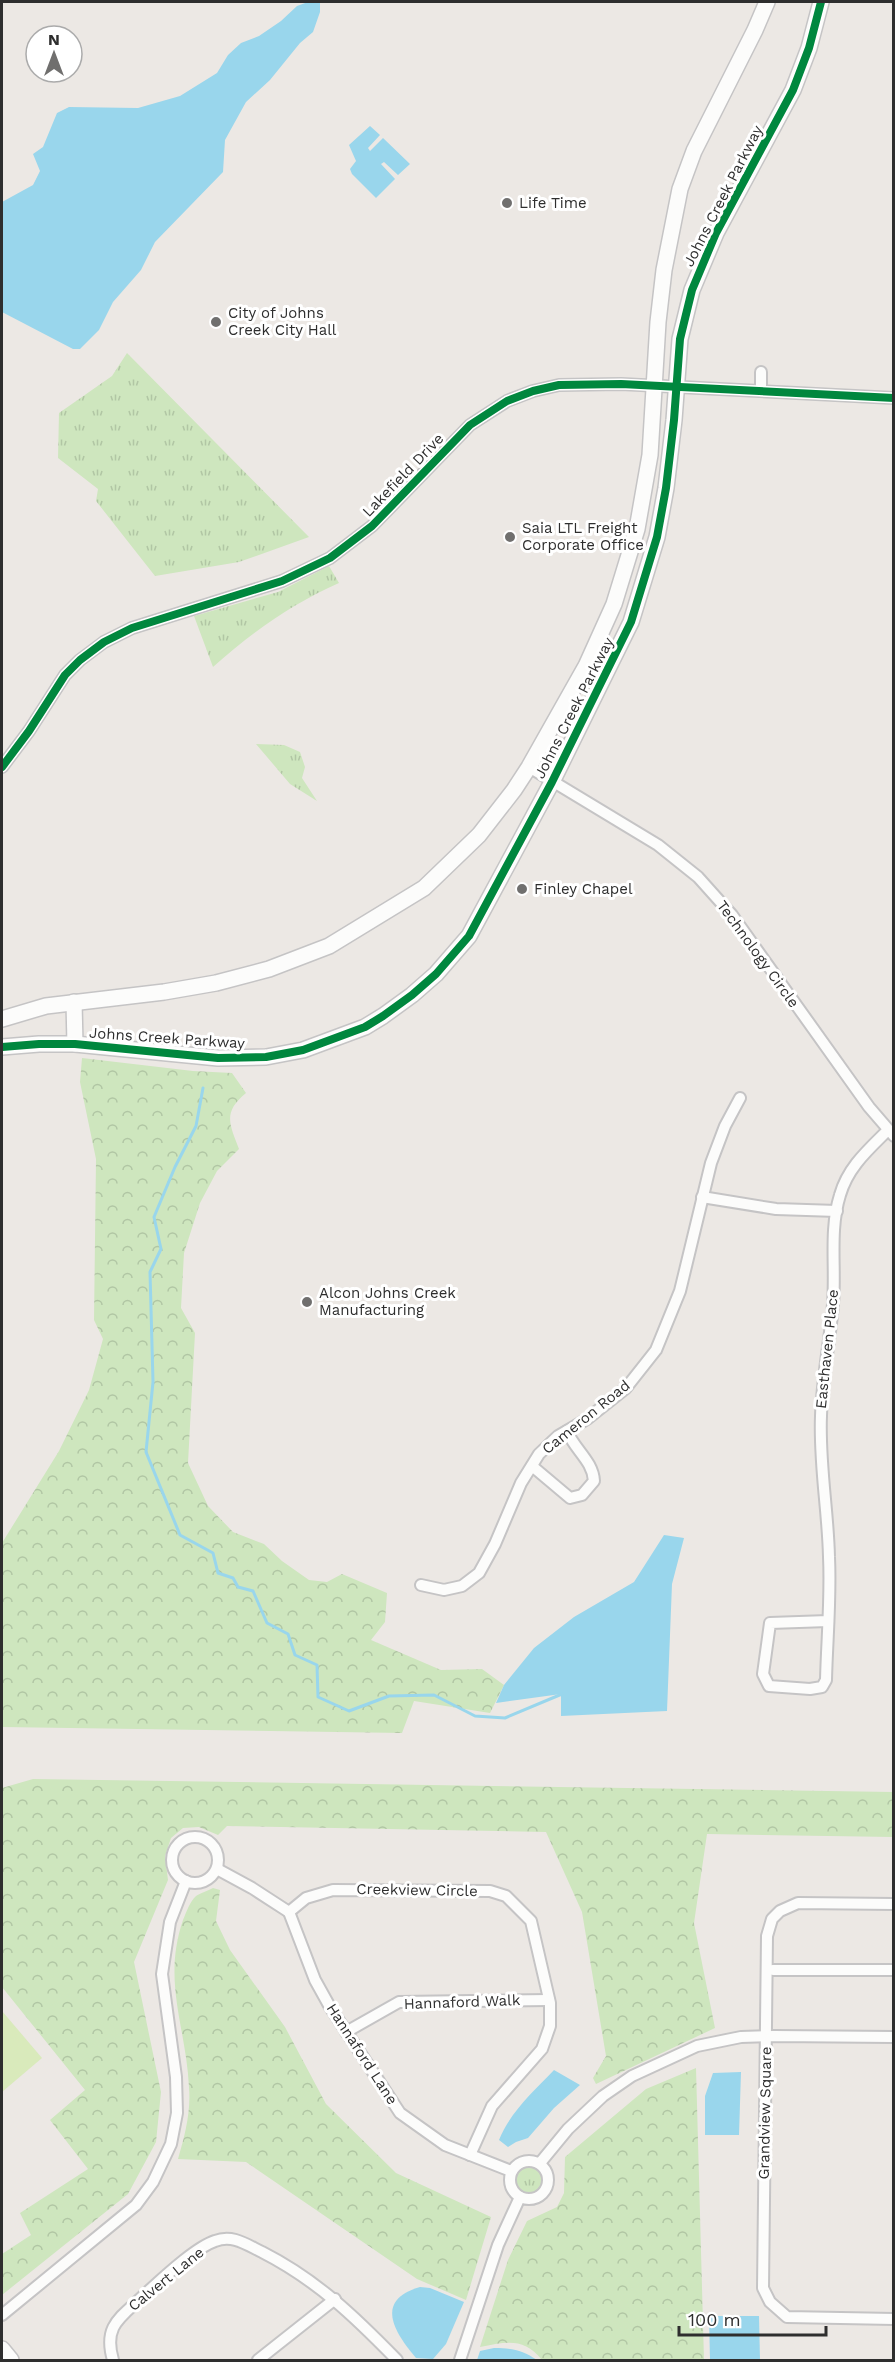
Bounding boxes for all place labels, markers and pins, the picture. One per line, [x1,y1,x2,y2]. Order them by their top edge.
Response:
place label: Life Time [519,194,587,212]
marker: Life Time [500,196,514,210]
place label: City of Johns Creek City Hall [228,304,337,339]
marker: City of Johns Creek City Hall [209,315,223,329]
place label: Saia LTL Freight Corporate Office [522,519,644,554]
marker: Saia LTL Freight Corporate Office [503,530,517,544]
place label: Finley Chapel [534,880,633,898]
marker: Finley Chapel [515,882,529,896]
place label: Alcon Johns Creek Manufacturing [319,1284,456,1319]
marker: Alcon Johns Creek Manufacturing [300,1295,314,1309]

